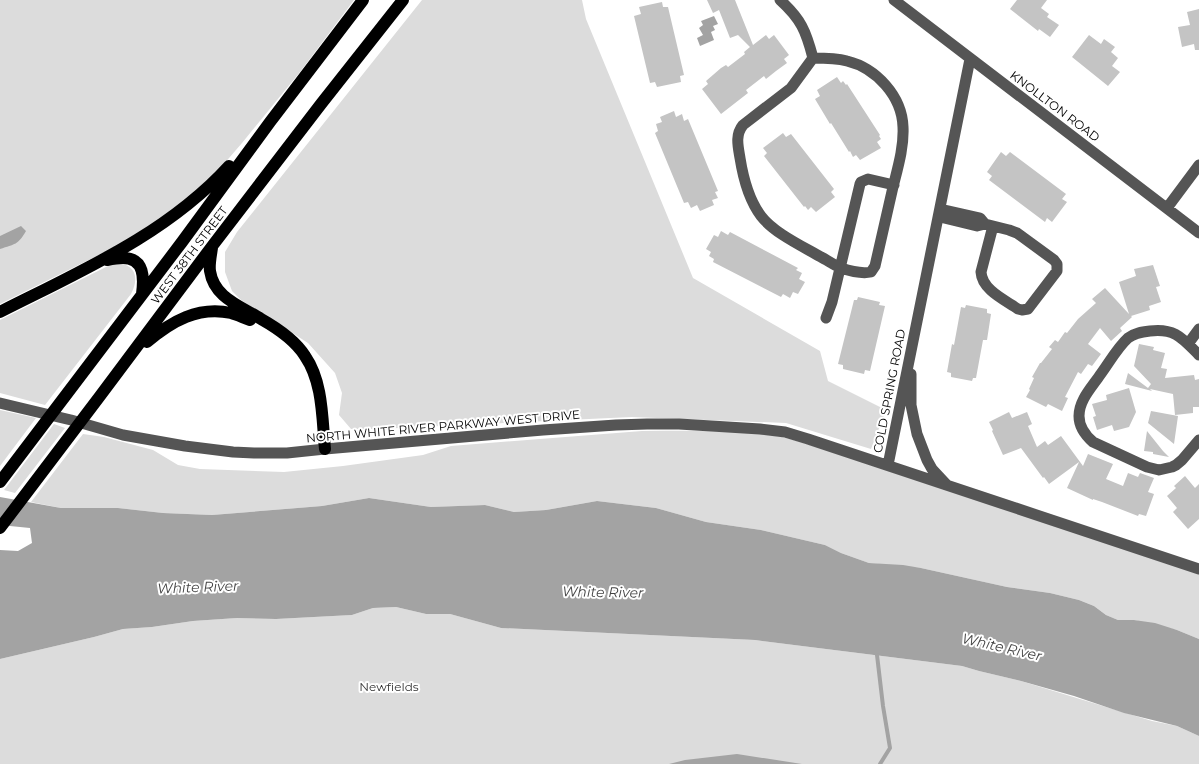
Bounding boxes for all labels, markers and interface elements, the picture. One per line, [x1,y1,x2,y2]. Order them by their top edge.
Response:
street label: KNOLLTON ROAD [1007,67,1103,145]
street label: WEST 38TH STREET [147,203,231,307]
street label: COLD SPRING ROAD [870,328,908,454]
street label: NORTH WHITE RIVER PARKWAY WEST DRIVE [305,407,581,445]
water label: White River [157,577,239,597]
water label: White River [562,582,644,602]
water label: White River [960,629,1044,665]
park label: Newfields [359,679,419,694]

